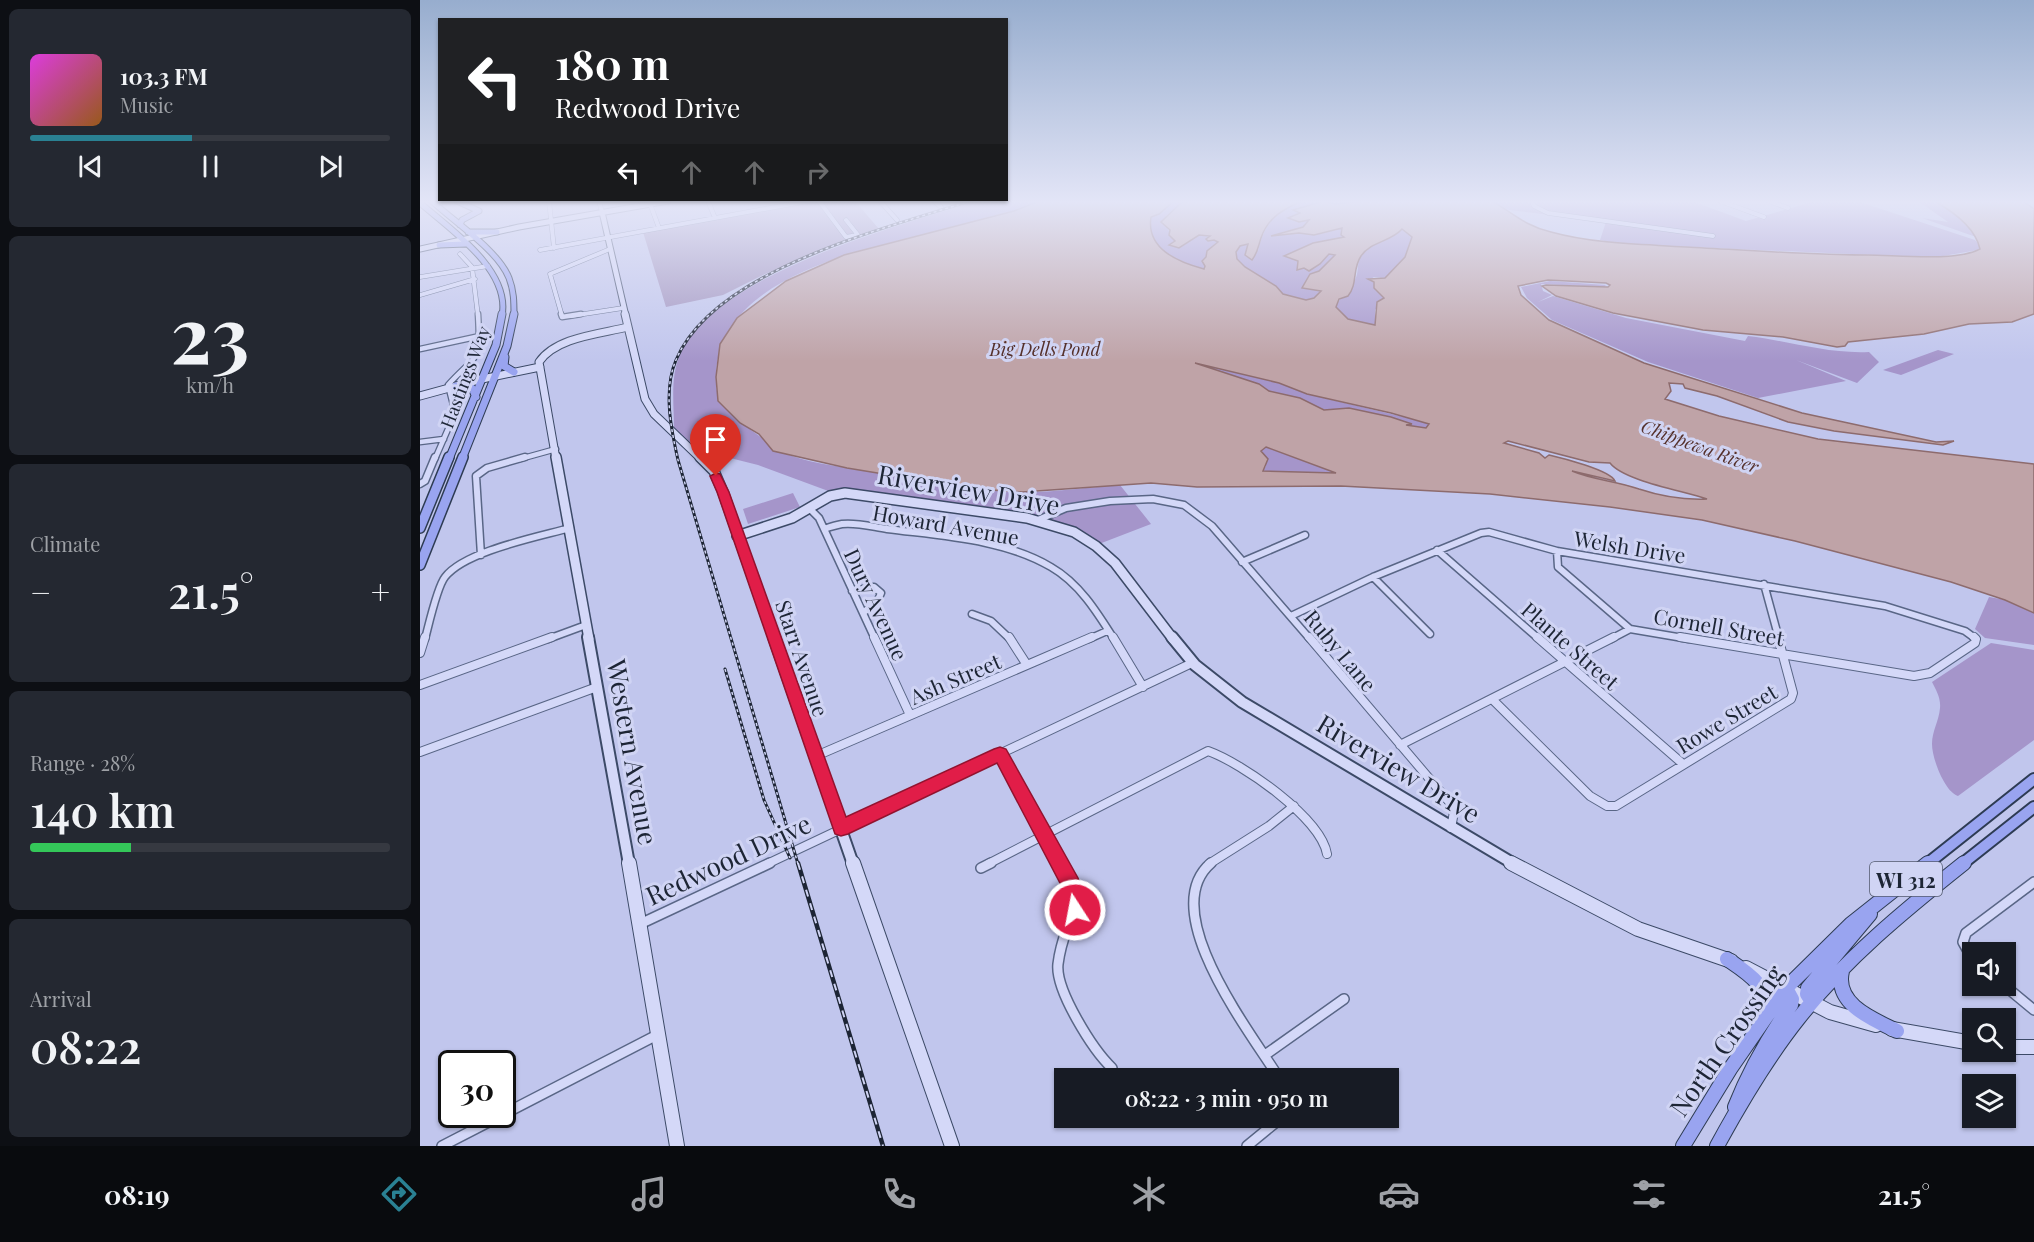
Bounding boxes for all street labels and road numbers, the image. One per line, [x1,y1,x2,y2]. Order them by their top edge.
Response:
street label: Hastings Way [435,323,495,431]
street label: Riverview Drive [875,456,1063,522]
street label: Howard Avenue [871,497,1021,551]
street label: Welsh Drive [1571,523,1688,569]
street label: Dury Avenue [839,543,915,665]
street label: Plante Street [1516,595,1626,696]
street label: Starr Avenue [770,596,836,720]
street label: Cornell Street [1652,601,1787,651]
street label: Ruby Lane [1299,603,1383,697]
street label: Ash Street [904,646,1005,710]
street label: Western Avenue [599,656,667,847]
street label: Rowe Street [1670,677,1782,759]
street label: Riverview Drive [1311,705,1487,831]
street label: Redwood Drive [640,805,816,913]
road number: WI 312 [1870,862,1942,896]
street label: North Crossing [1661,957,1791,1123]

